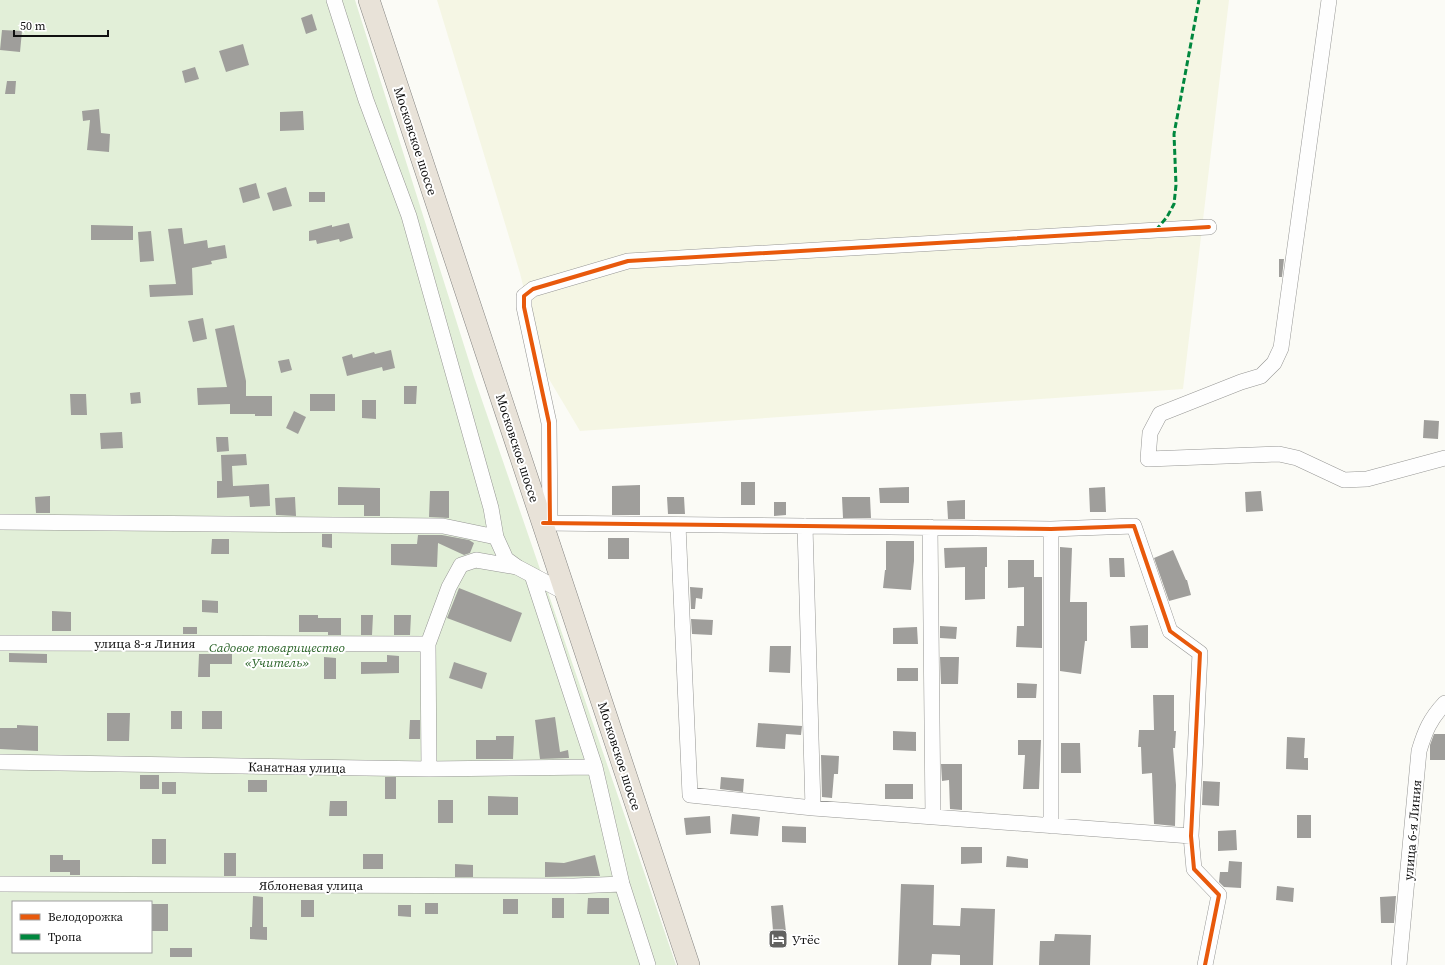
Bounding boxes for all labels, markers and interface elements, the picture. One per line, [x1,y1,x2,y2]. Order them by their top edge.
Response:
scale bar [14,12,108,38]
text: 50 m [20,18,46,34]
street label: Московское шоссе [390,85,441,198]
street label: Московское шоссе [492,392,543,505]
street label: улица 8-я Линия [94,635,196,652]
park label: Садовое товарищество «Учитель» [209,639,345,671]
street label: Московское шоссе [594,700,645,813]
street label: Канатная улица [248,758,346,777]
street label: улица 6-я Линия [1400,779,1425,881]
street label: Яблоневая улица [259,877,363,894]
legend [12,901,152,953]
text: Велодорожка [48,909,124,925]
hotel icon: Утёс [767,928,789,950]
text: Тропа [48,929,83,945]
place label: Утёс [792,931,820,948]

